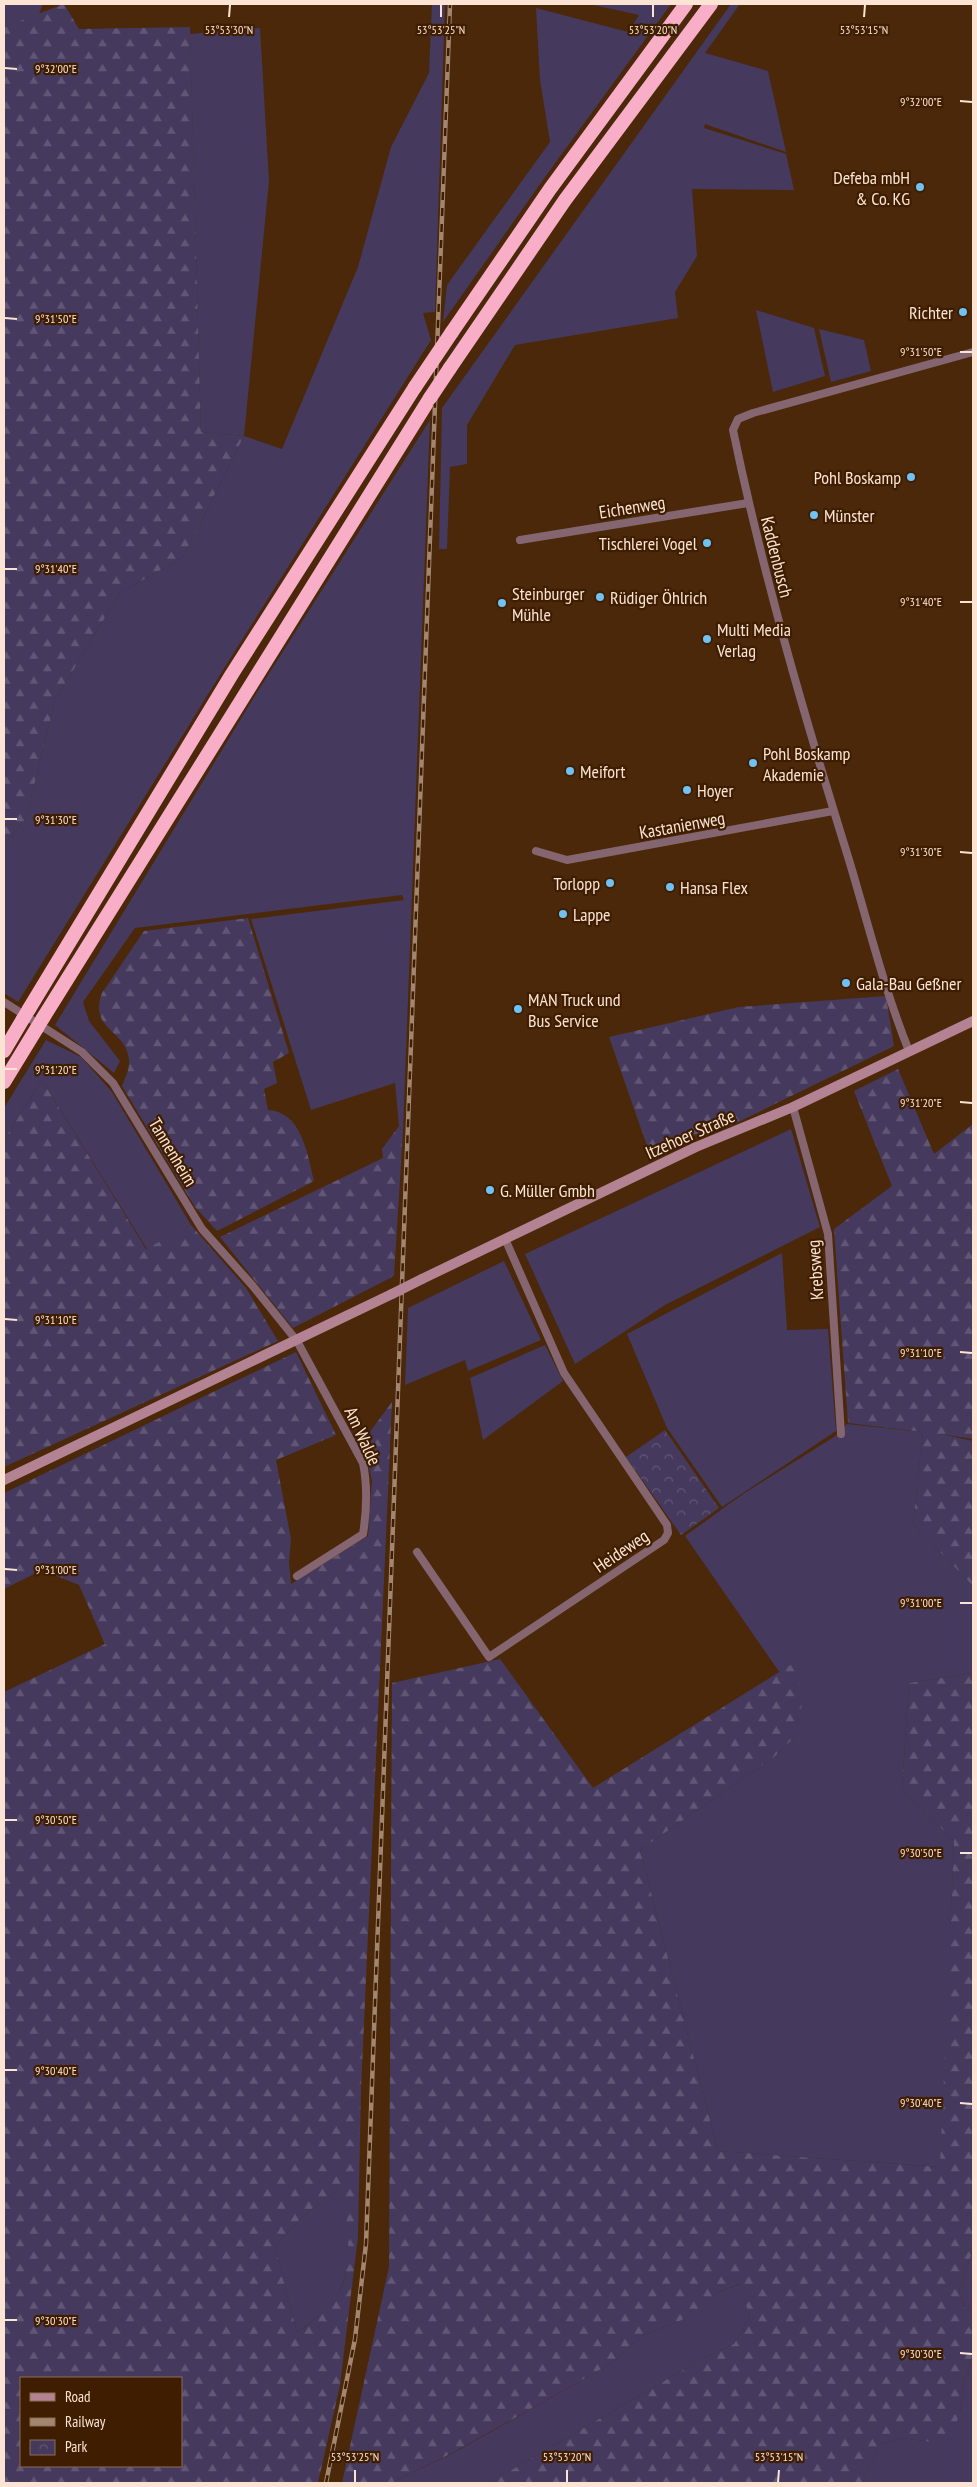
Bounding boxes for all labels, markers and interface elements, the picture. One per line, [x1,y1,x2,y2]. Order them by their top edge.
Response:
text: 53°53'30"N [205,22,253,37]
text: 53°53'25"N [417,22,465,37]
text: 53°53'20"N [629,22,677,37]
text: 53°53'15"N [840,22,888,37]
text: 9°32'00"E [35,61,77,76]
text: 9°32'00"E [900,94,942,109]
place label: Defeba mbH & Co. KG [833,166,910,210]
marker: Defeba mbH & Co. KG [914,181,926,193]
place label: Richter [909,301,953,324]
marker: Richter [957,306,969,318]
text: 9°31'50"E [35,311,77,326]
text: 9°31'50"E [900,344,942,359]
place label: Pohl Boskamp [814,466,901,489]
marker: Pohl Boskamp [905,471,917,483]
street label: Eichenweg [597,490,667,524]
place label: Münster [824,504,875,527]
marker: Münster [808,509,820,521]
street label: Kaddenbusch [756,514,798,600]
place label: Tischlerei Vogel [599,532,698,555]
marker: Tischlerei Vogel [701,537,713,549]
text: 9°31'40"E [35,561,77,576]
place label: Steinburger Mühle [512,582,585,626]
place label: Rüdiger Öhlrich [610,586,707,609]
marker: Rüdiger Öhlrich [594,591,606,603]
text: 9°31'40"E [900,594,942,609]
marker: Steinburger Mühle [496,597,508,609]
place label: Multi Media Verlag [716,618,791,662]
marker: Multi Media Verlag [701,633,713,645]
place label: Pohl Boskamp Akademie [763,742,851,786]
marker: Pohl Boskamp Akademie [747,757,759,769]
place label: Meifort [580,760,625,783]
marker: Meifort [564,765,576,777]
place label: Hoyer [697,779,733,802]
marker: Hoyer [681,784,693,796]
street label: Kastanienweg [637,806,727,844]
text: 9°31'30"E [35,812,77,827]
text: 9°31'30"E [900,844,942,859]
place label: Torlopp [553,872,600,895]
place label: Hansa Flex [680,876,749,899]
marker: Torlopp [604,877,616,889]
marker: Hansa Flex [664,881,676,893]
place label: Lappe [573,903,611,926]
marker: Lappe [557,908,569,920]
place label: Gala-Bau Geßner [856,972,961,995]
marker: Gala-Bau Geßner [840,977,852,989]
place label: MAN Truck und Bus Service [528,988,621,1032]
marker: MAN Truck und Bus Service [512,1003,524,1015]
text: 9°31'20"E [35,1062,77,1077]
text: 9°31'20"E [900,1095,942,1110]
street label: Itzehoer Straße [642,1104,738,1164]
street label: Tannenheim [144,1114,202,1190]
place label: G. Müller Gmbh [500,1179,595,1202]
marker: G. Müller Gmbh [484,1184,496,1196]
street label: Krebsweg [801,1239,829,1301]
text: 9°31'10"E [35,1312,77,1327]
text: 9°31'10"E [900,1345,942,1360]
street label: Am Walde [340,1403,386,1469]
street label: Heideweg [589,1524,653,1578]
text: 9°31'00"E [35,1562,77,1577]
text: 9°31'00"E [900,1595,942,1610]
text: 9°30'50"E [35,1812,77,1827]
text: 9°30'50"E [900,1845,942,1860]
text: 9°30'40"E [35,2063,77,2078]
text: 9°30'40"E [900,2095,942,2110]
text: 9°30'30"E [35,2313,77,2328]
text: 9°30'30"E [900,2346,942,2361]
legend [20,2377,182,2467]
text: Road [65,2387,91,2406]
text: Railway [65,2412,106,2431]
text: Park [65,2437,87,2456]
text: 53°53'25"N [331,2449,379,2464]
text: 53°53'20"N [543,2449,591,2464]
text: 53°53'15"N [755,2449,803,2464]

